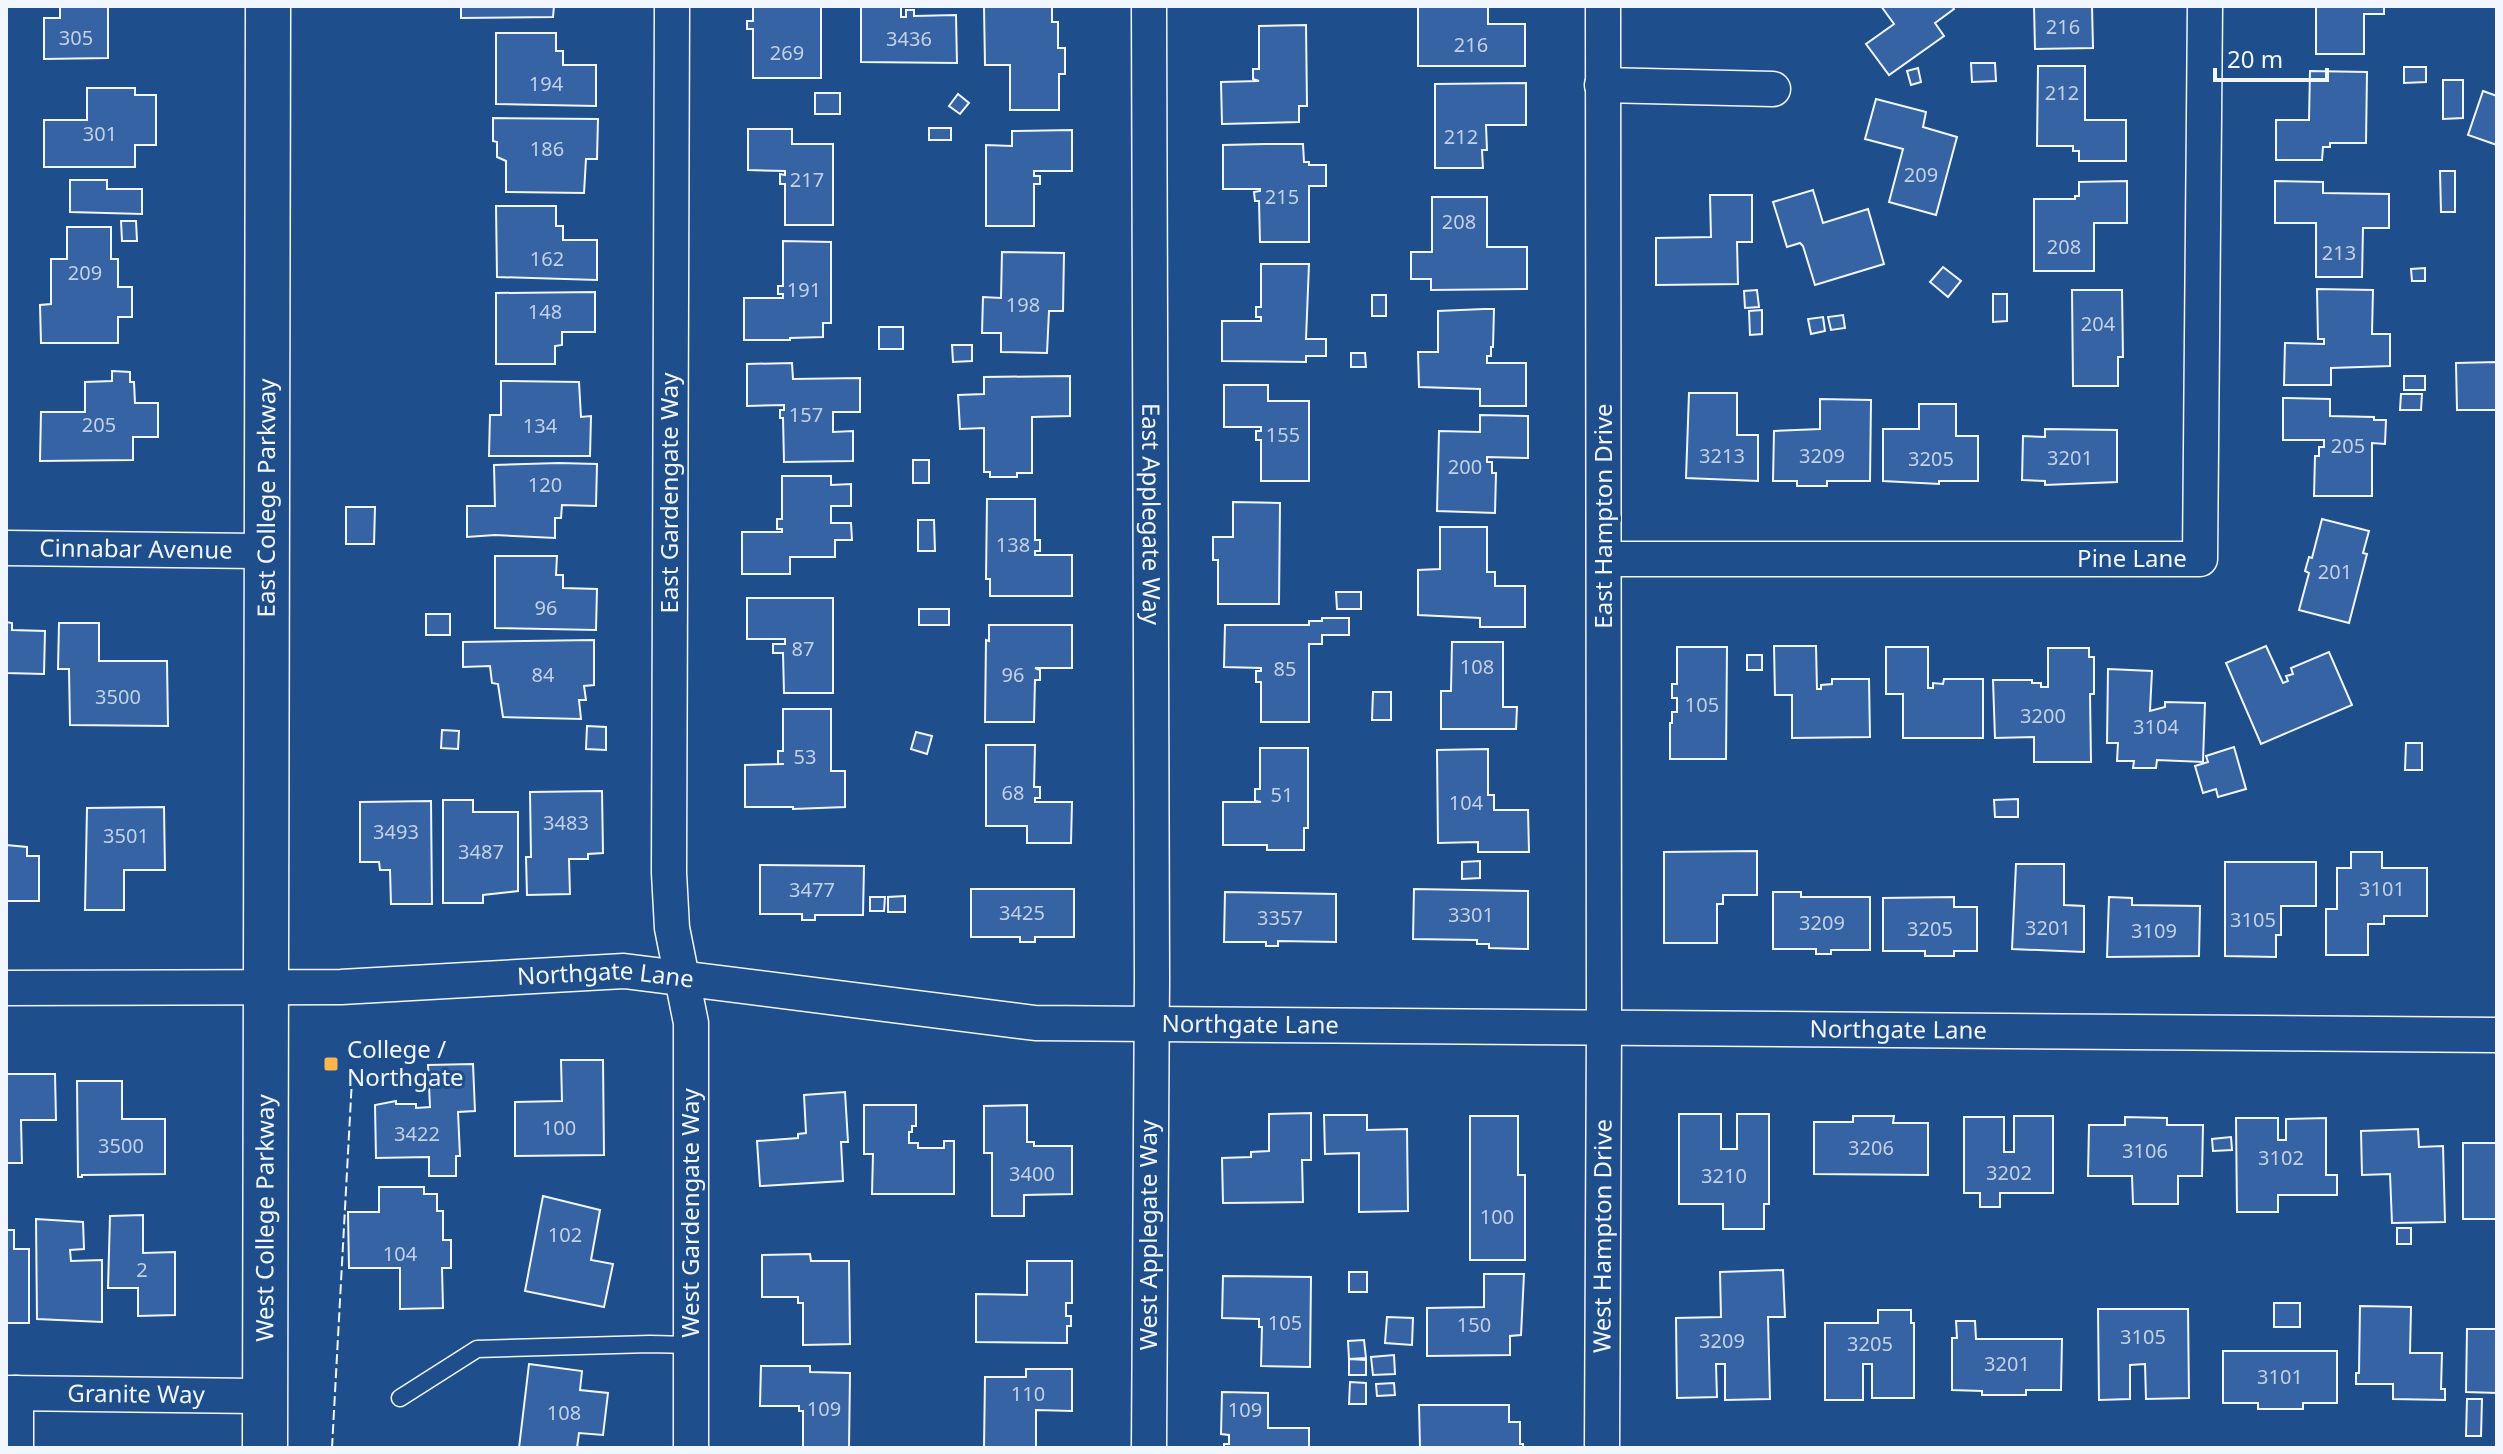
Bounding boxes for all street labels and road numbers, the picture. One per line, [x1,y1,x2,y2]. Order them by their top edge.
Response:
street label: East Gardengate Way [652,372,685,613]
street label: East College Parkway [249,378,282,617]
street label: East Applegate Way [1135,403,1169,626]
street label: East Hampton Drive [1586,403,1619,629]
street label: Cinnabar Avenue [39,530,233,566]
street label: Pine Lane [2077,541,2187,574]
street label: Northgate Lane [516,953,696,995]
street label: Northgate Lane [1161,1006,1339,1040]
street label: Northgate Lane [1809,1011,1987,1046]
street label: West Gardengate Way [673,1088,706,1338]
street label: West College Parkway [247,1094,281,1342]
street label: West Applegate Way [1131,1119,1164,1350]
street label: West Hampton Drive [1584,1119,1619,1353]
street label: Granite Way [67,1376,206,1410]

